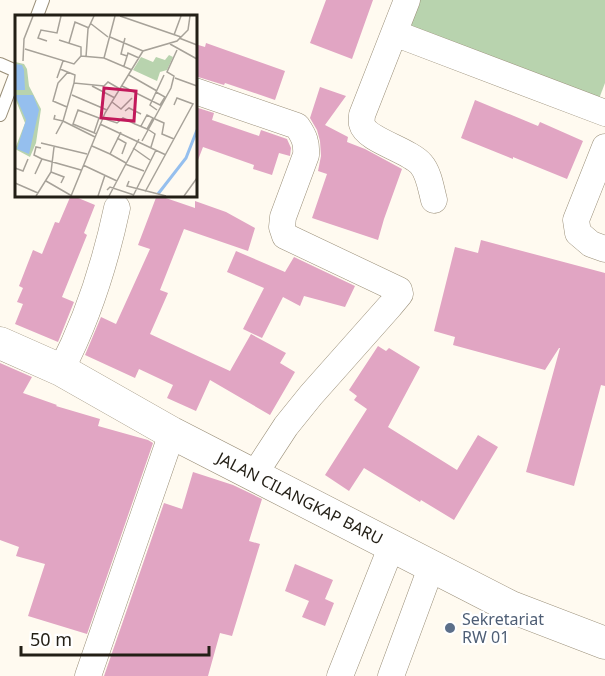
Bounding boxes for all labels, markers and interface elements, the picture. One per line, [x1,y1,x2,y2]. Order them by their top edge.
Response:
inset map [15,15,196,196]
street label: JALAN CILANGKAP BARU [211,446,387,550]
place label: Sekretariat RW 01 [462,608,544,648]
scale bar [21,619,208,657]
marker: Sekretariat RW 01 [443,621,457,635]
text: 50 m [30,627,72,651]

